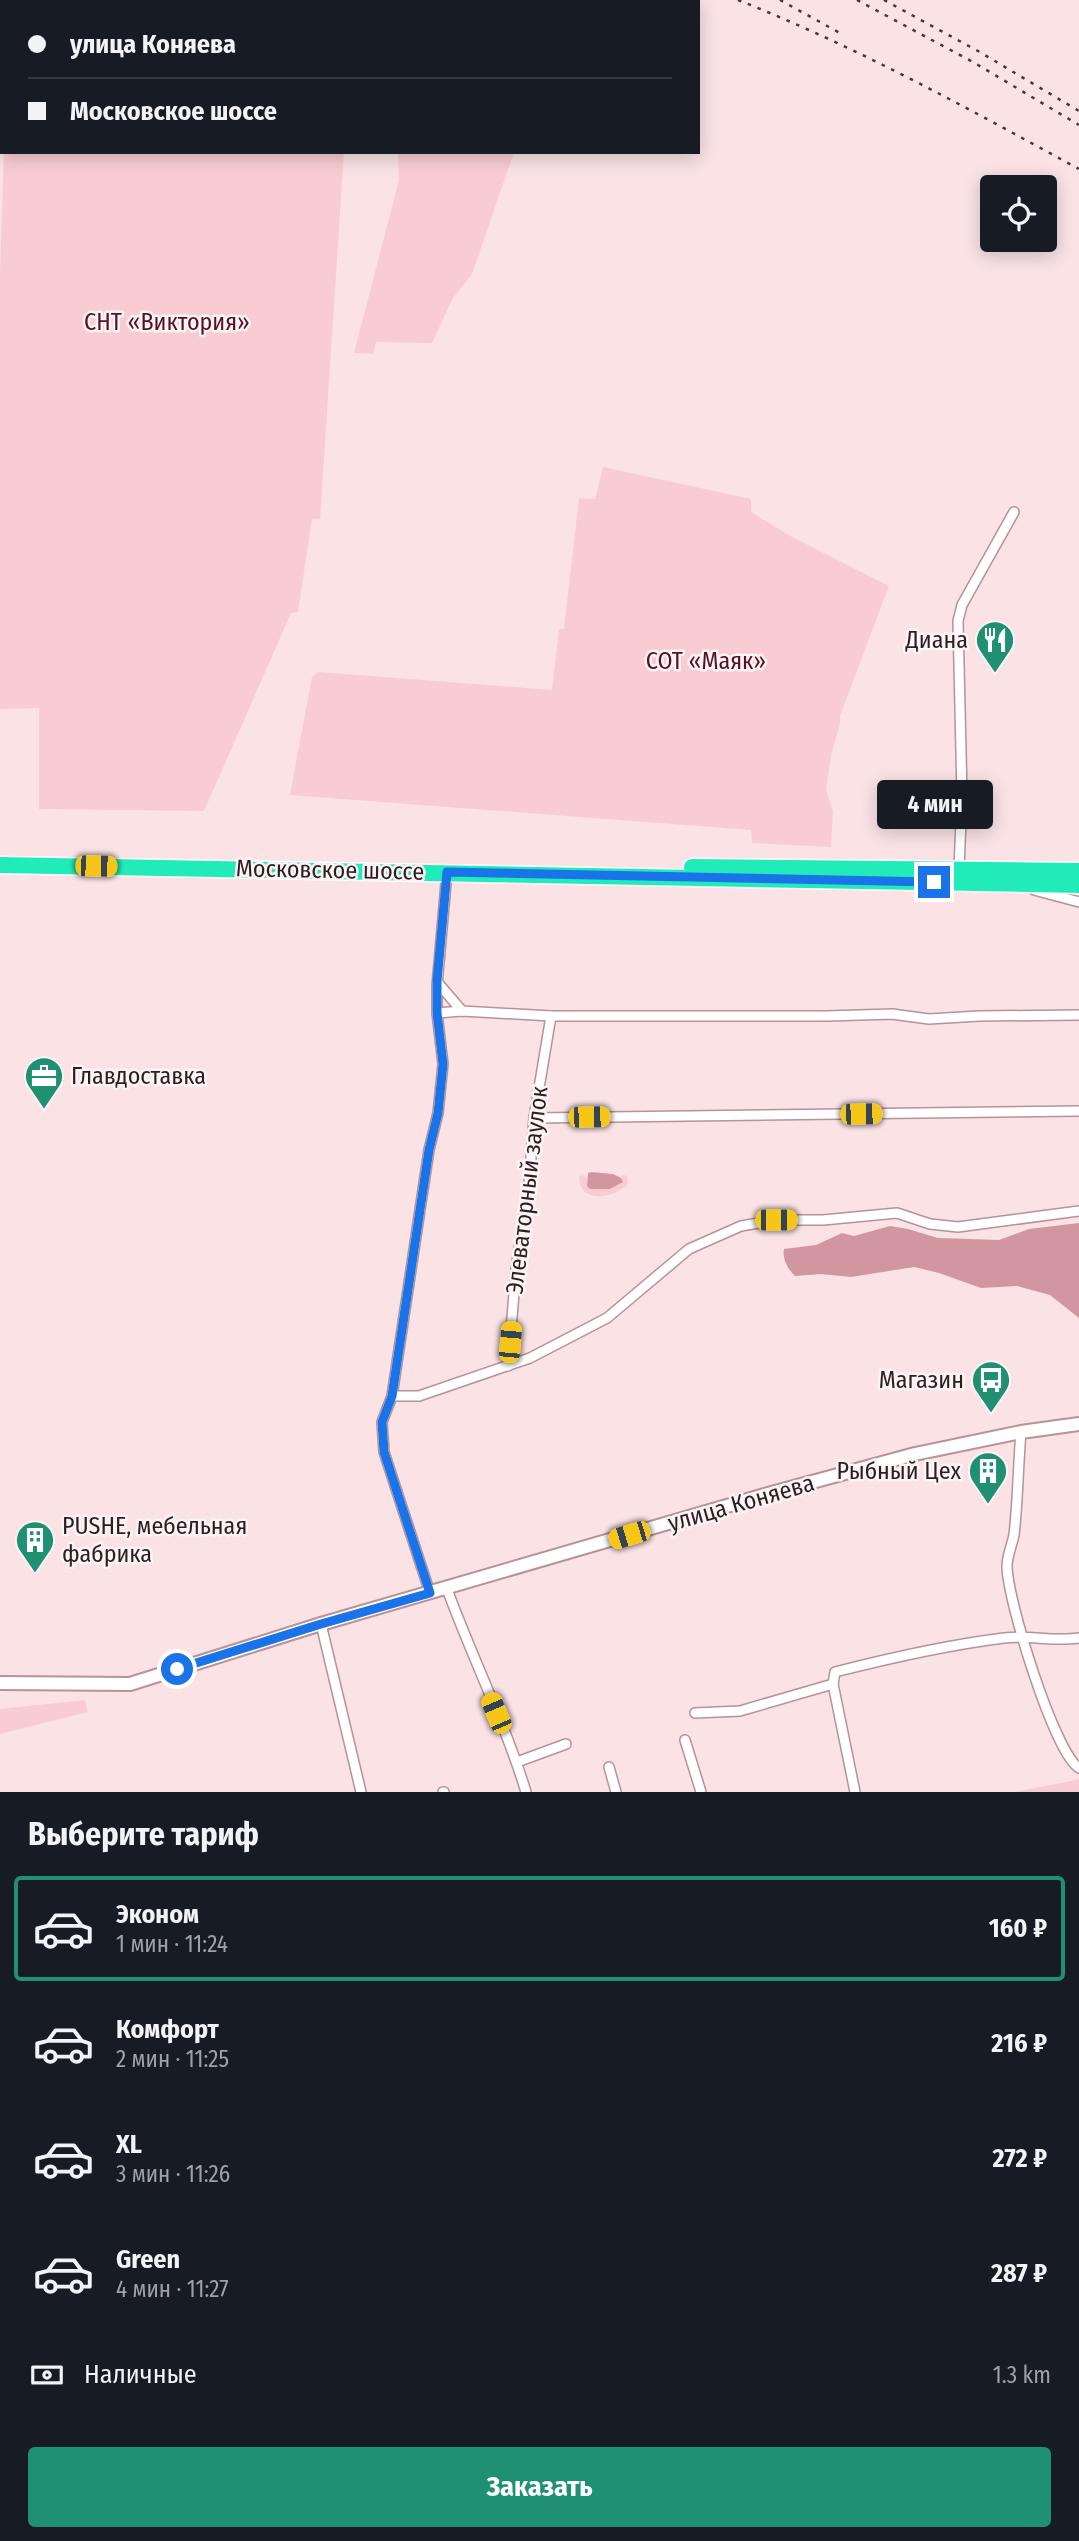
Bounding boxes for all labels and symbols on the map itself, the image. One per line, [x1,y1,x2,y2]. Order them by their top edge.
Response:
park label: СНТ «Виктория» [84,308,250,336]
restaurant icon: Диана [974,619,1016,674]
place label: Диана [904,626,968,654]
park label: СОТ «Маяк» [646,647,766,675]
callout: 4 мин [876,780,992,830]
street label: Московское шоссе [236,854,424,886]
car [75,855,118,877]
route end [918,866,950,898]
office icon: Главдоставка [23,1055,65,1110]
place label: Главдоставка [71,1062,206,1090]
street label: Элеваторный заулок [500,1084,554,1295]
car [840,1103,883,1125]
car [568,1106,611,1128]
car [756,1210,798,1231]
car [498,1320,523,1364]
bus stop icon: Магазин [970,1359,1012,1414]
place label: Магазин [879,1366,964,1394]
building icon: Рыбный Цех [967,1450,1009,1505]
place label: Рыбный Цех [837,1457,961,1485]
street label: улица Коняева [665,1469,817,1537]
place label: PUSHE, мебельная фабрика [62,1512,247,1568]
building icon: PUSHE, мебельная фабрика [14,1519,56,1574]
car [606,1519,653,1551]
route start [161,1653,193,1685]
car [479,1690,514,1736]

